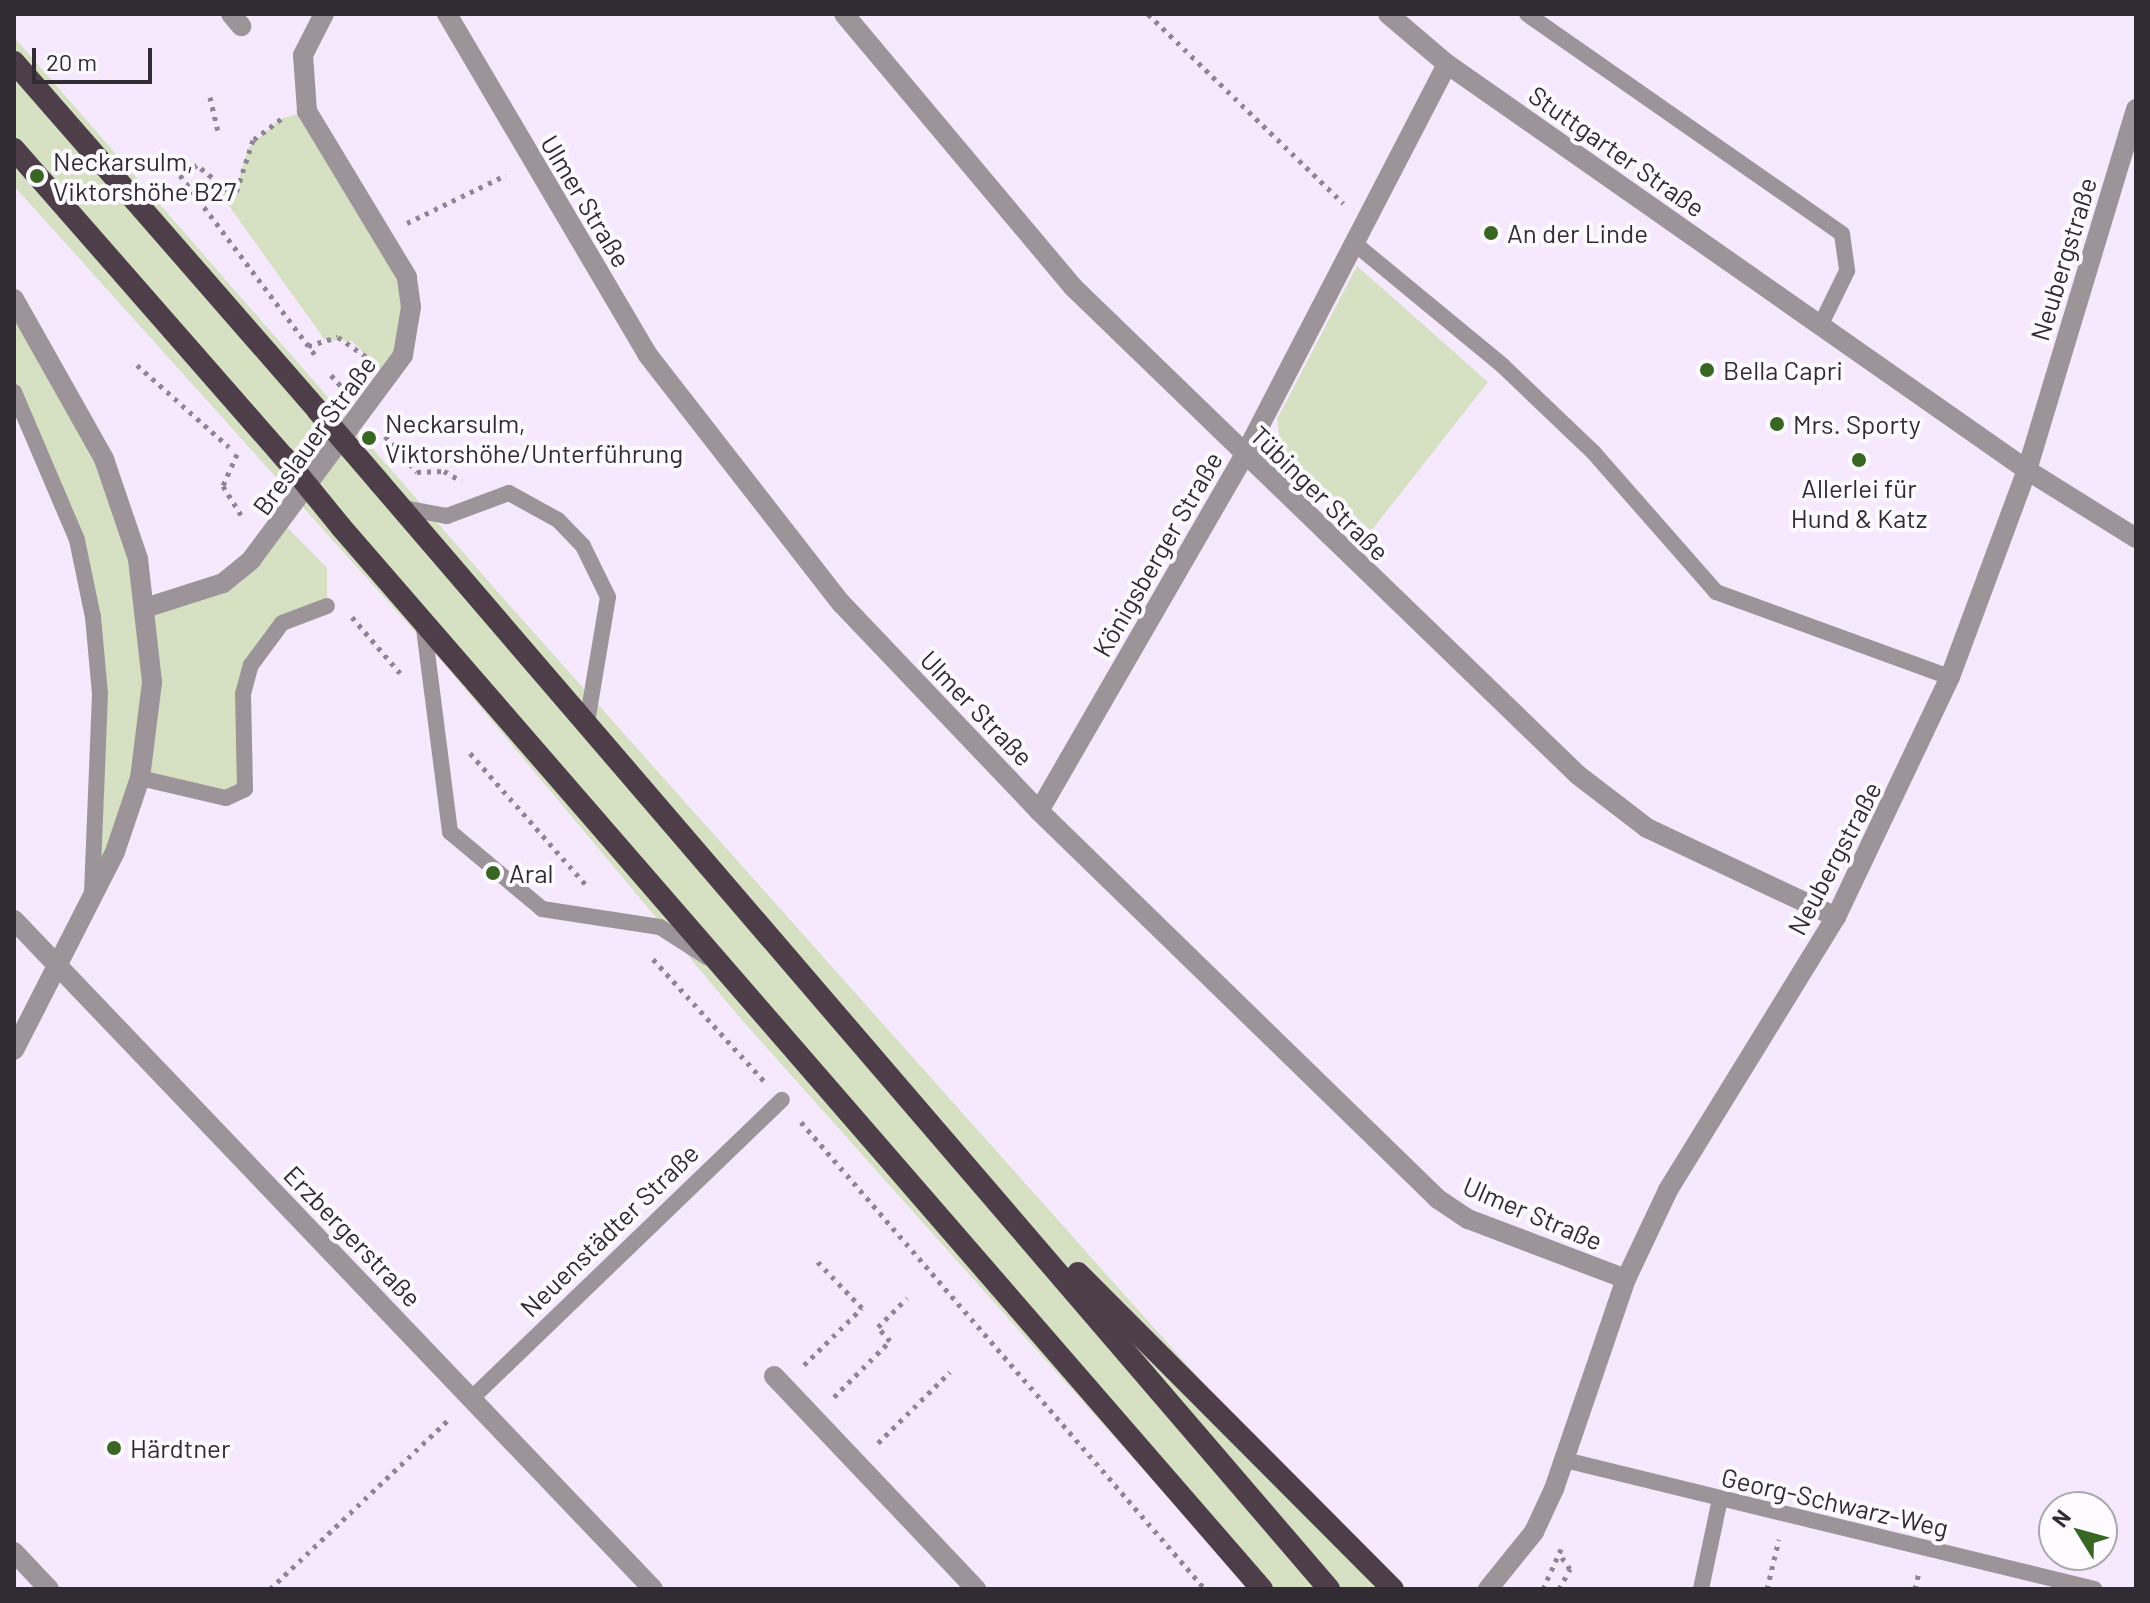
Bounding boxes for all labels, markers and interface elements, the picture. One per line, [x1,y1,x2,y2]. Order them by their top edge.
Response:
scale bar [36,32,156,82]
text: 20 m [46,47,97,76]
street label: Stuttgarter Straße [1523,79,1711,223]
street label: Ulmer Straße [534,129,638,273]
place label: Neckarsulm, Viktorshöhe B27 [53,145,236,206]
marker: Neckarsulm, Viktorshöhe B27 [28,167,46,185]
street label: Neubergstraße [2023,174,2103,344]
place label: An der Linde [1507,217,1648,249]
marker: An der Linde [1482,224,1500,242]
street label: Breslauer Straße [246,349,382,521]
place label: Bella Capri [1723,354,1843,386]
marker: Bella Capri [1698,361,1716,379]
place label: Neckarsulm, Viktorshöhe/Unterführung [385,407,683,468]
place label: Mrs. Sporty [1793,408,1921,440]
marker: Mrs. Sporty [1768,415,1786,433]
street label: Tübinger Straße [1244,419,1396,567]
marker: Neckarsulm, Viktorshöhe/Unterführung [360,429,378,447]
street label: Königsberger Straße [1086,446,1228,662]
marker: Allerlei für Hund & Katz [1850,451,1868,469]
place label: Allerlei für Hund & Katz [1791,472,1927,534]
street label: Ulmer Straße [914,644,1040,772]
street label: Neubergstraße [1781,776,1887,940]
place label: Aral [509,857,553,889]
marker: Aral [484,864,502,882]
street label: Neuenstädter Straße [513,1137,705,1323]
street label: Erzbergerstraße [278,1159,428,1313]
street label: Ulmer Straße [1459,1170,1607,1256]
place label: Härdtner [130,1432,230,1464]
marker: Härdtner [105,1439,123,1457]
street label: Georg-Schwarz-Weg [1718,1461,1952,1543]
north arrow [2038,1491,2118,1571]
text: N [2046,1504,2075,1531]

